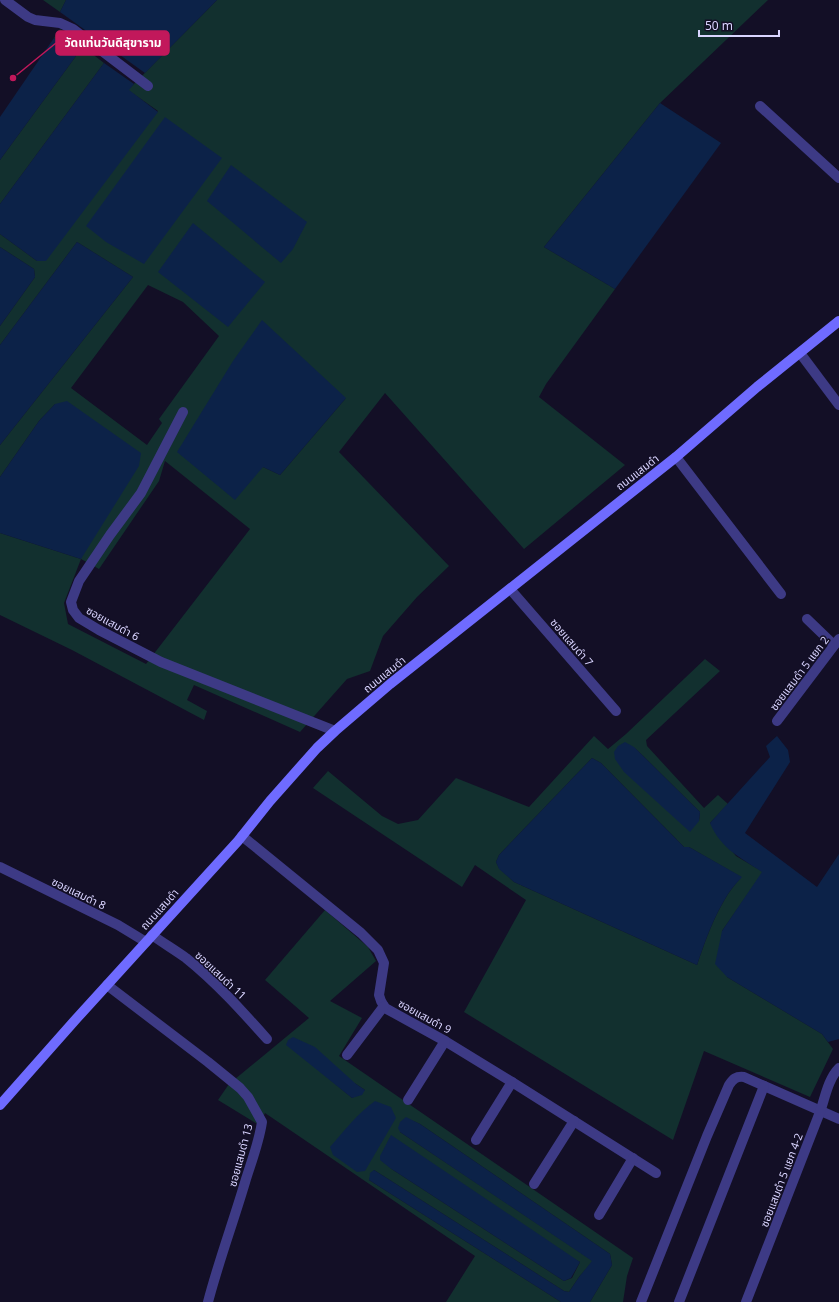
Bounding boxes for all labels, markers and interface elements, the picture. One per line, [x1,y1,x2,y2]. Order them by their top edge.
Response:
scale bar [699,12,779,38]
text: 50 m [705,17,733,34]
callout: วัดแท่นวันดีสุขาราม [56,31,169,55]
text: วัดแท่นวันดีสุขาราม [64,34,162,51]
street label: ถนนแสมดำ [612,451,662,493]
street label: ซอยแสมดำ 6 [84,602,142,644]
street label: ซอยแสมดำ 7 [547,615,597,669]
street label: ซอยแสมดำ 5 แยก 2 [766,633,832,713]
street label: ถนนแสมดำ [360,652,408,696]
street label: ซอยแสมดำ 8 [49,873,109,913]
street label: ถนนแสมดำ [137,885,181,933]
street label: ซอยแสมดำ 11 [192,947,250,1003]
street label: ซอยแสมดำ 9 [396,995,454,1037]
street label: ซอยแสมดำ 13 [224,1122,256,1188]
street label: ซอยแสมดำ 5 แยก 4-2 [756,1131,806,1229]

